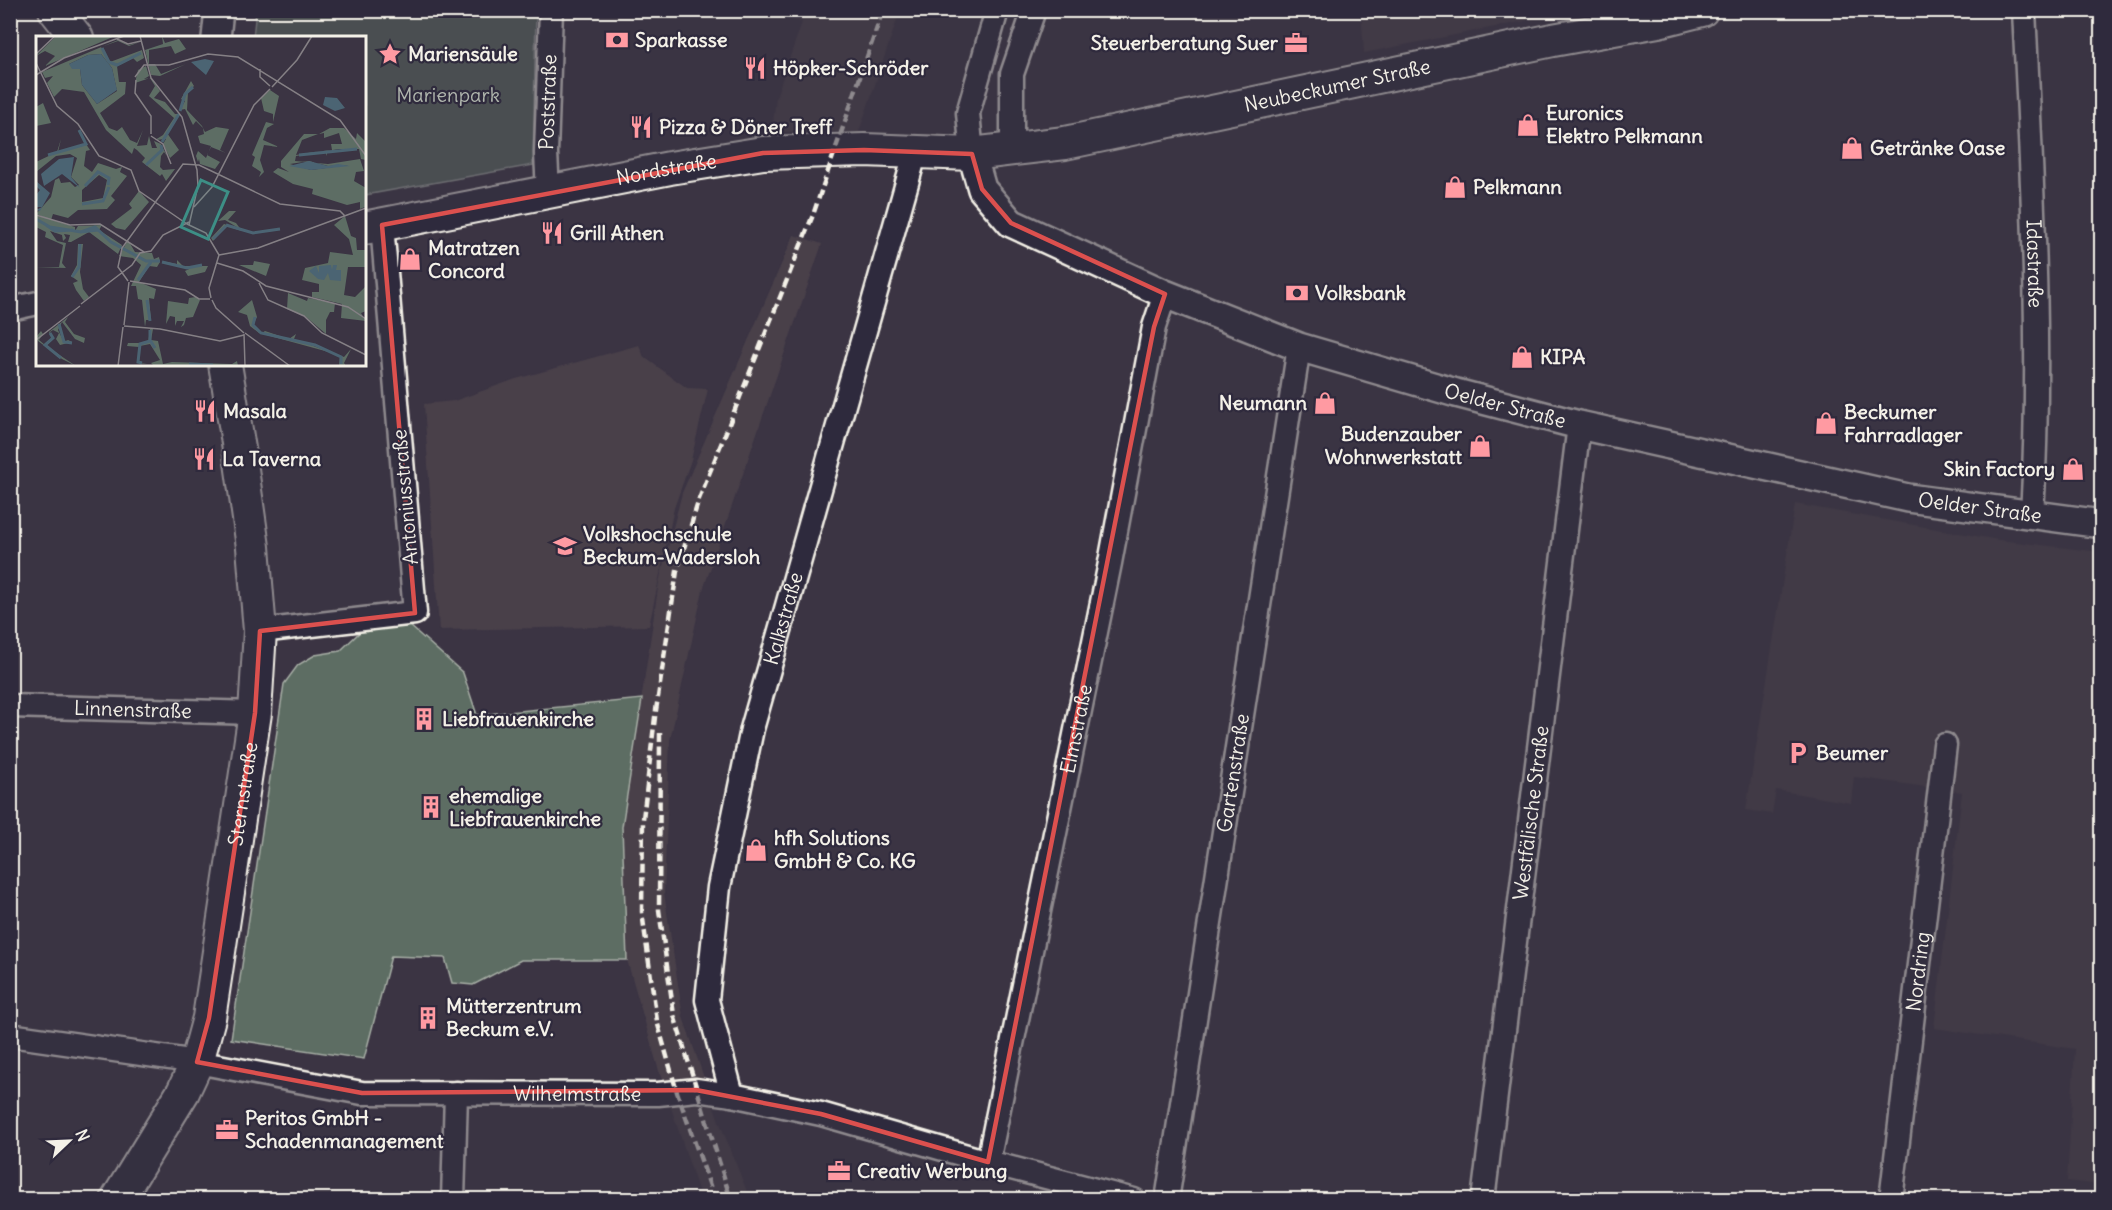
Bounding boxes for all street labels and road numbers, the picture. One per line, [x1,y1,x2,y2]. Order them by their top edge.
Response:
street label: Neubeckumer Straße [1242,53,1433,117]
street label: Poststraße [533,54,561,150]
street label: Nordstraße [614,148,718,190]
street label: Idastraße [2021,219,2049,308]
street label: Oelder Straße [1441,377,1569,433]
street label: Antoniusstraße [386,428,423,566]
street label: Oelder Straße [1916,486,2043,528]
street label: Kalkstraße [758,569,808,668]
street label: Elmstraße [1054,682,1097,776]
street label: Linnenstraße [74,695,192,723]
street label: Gartenstraße [1211,712,1254,834]
street label: Westfälische Straße [1507,724,1554,902]
street label: Sternstraße [222,740,262,847]
street label: Nordring [1900,930,1935,1013]
street label: Wilhelmstraße [513,1081,641,1106]

